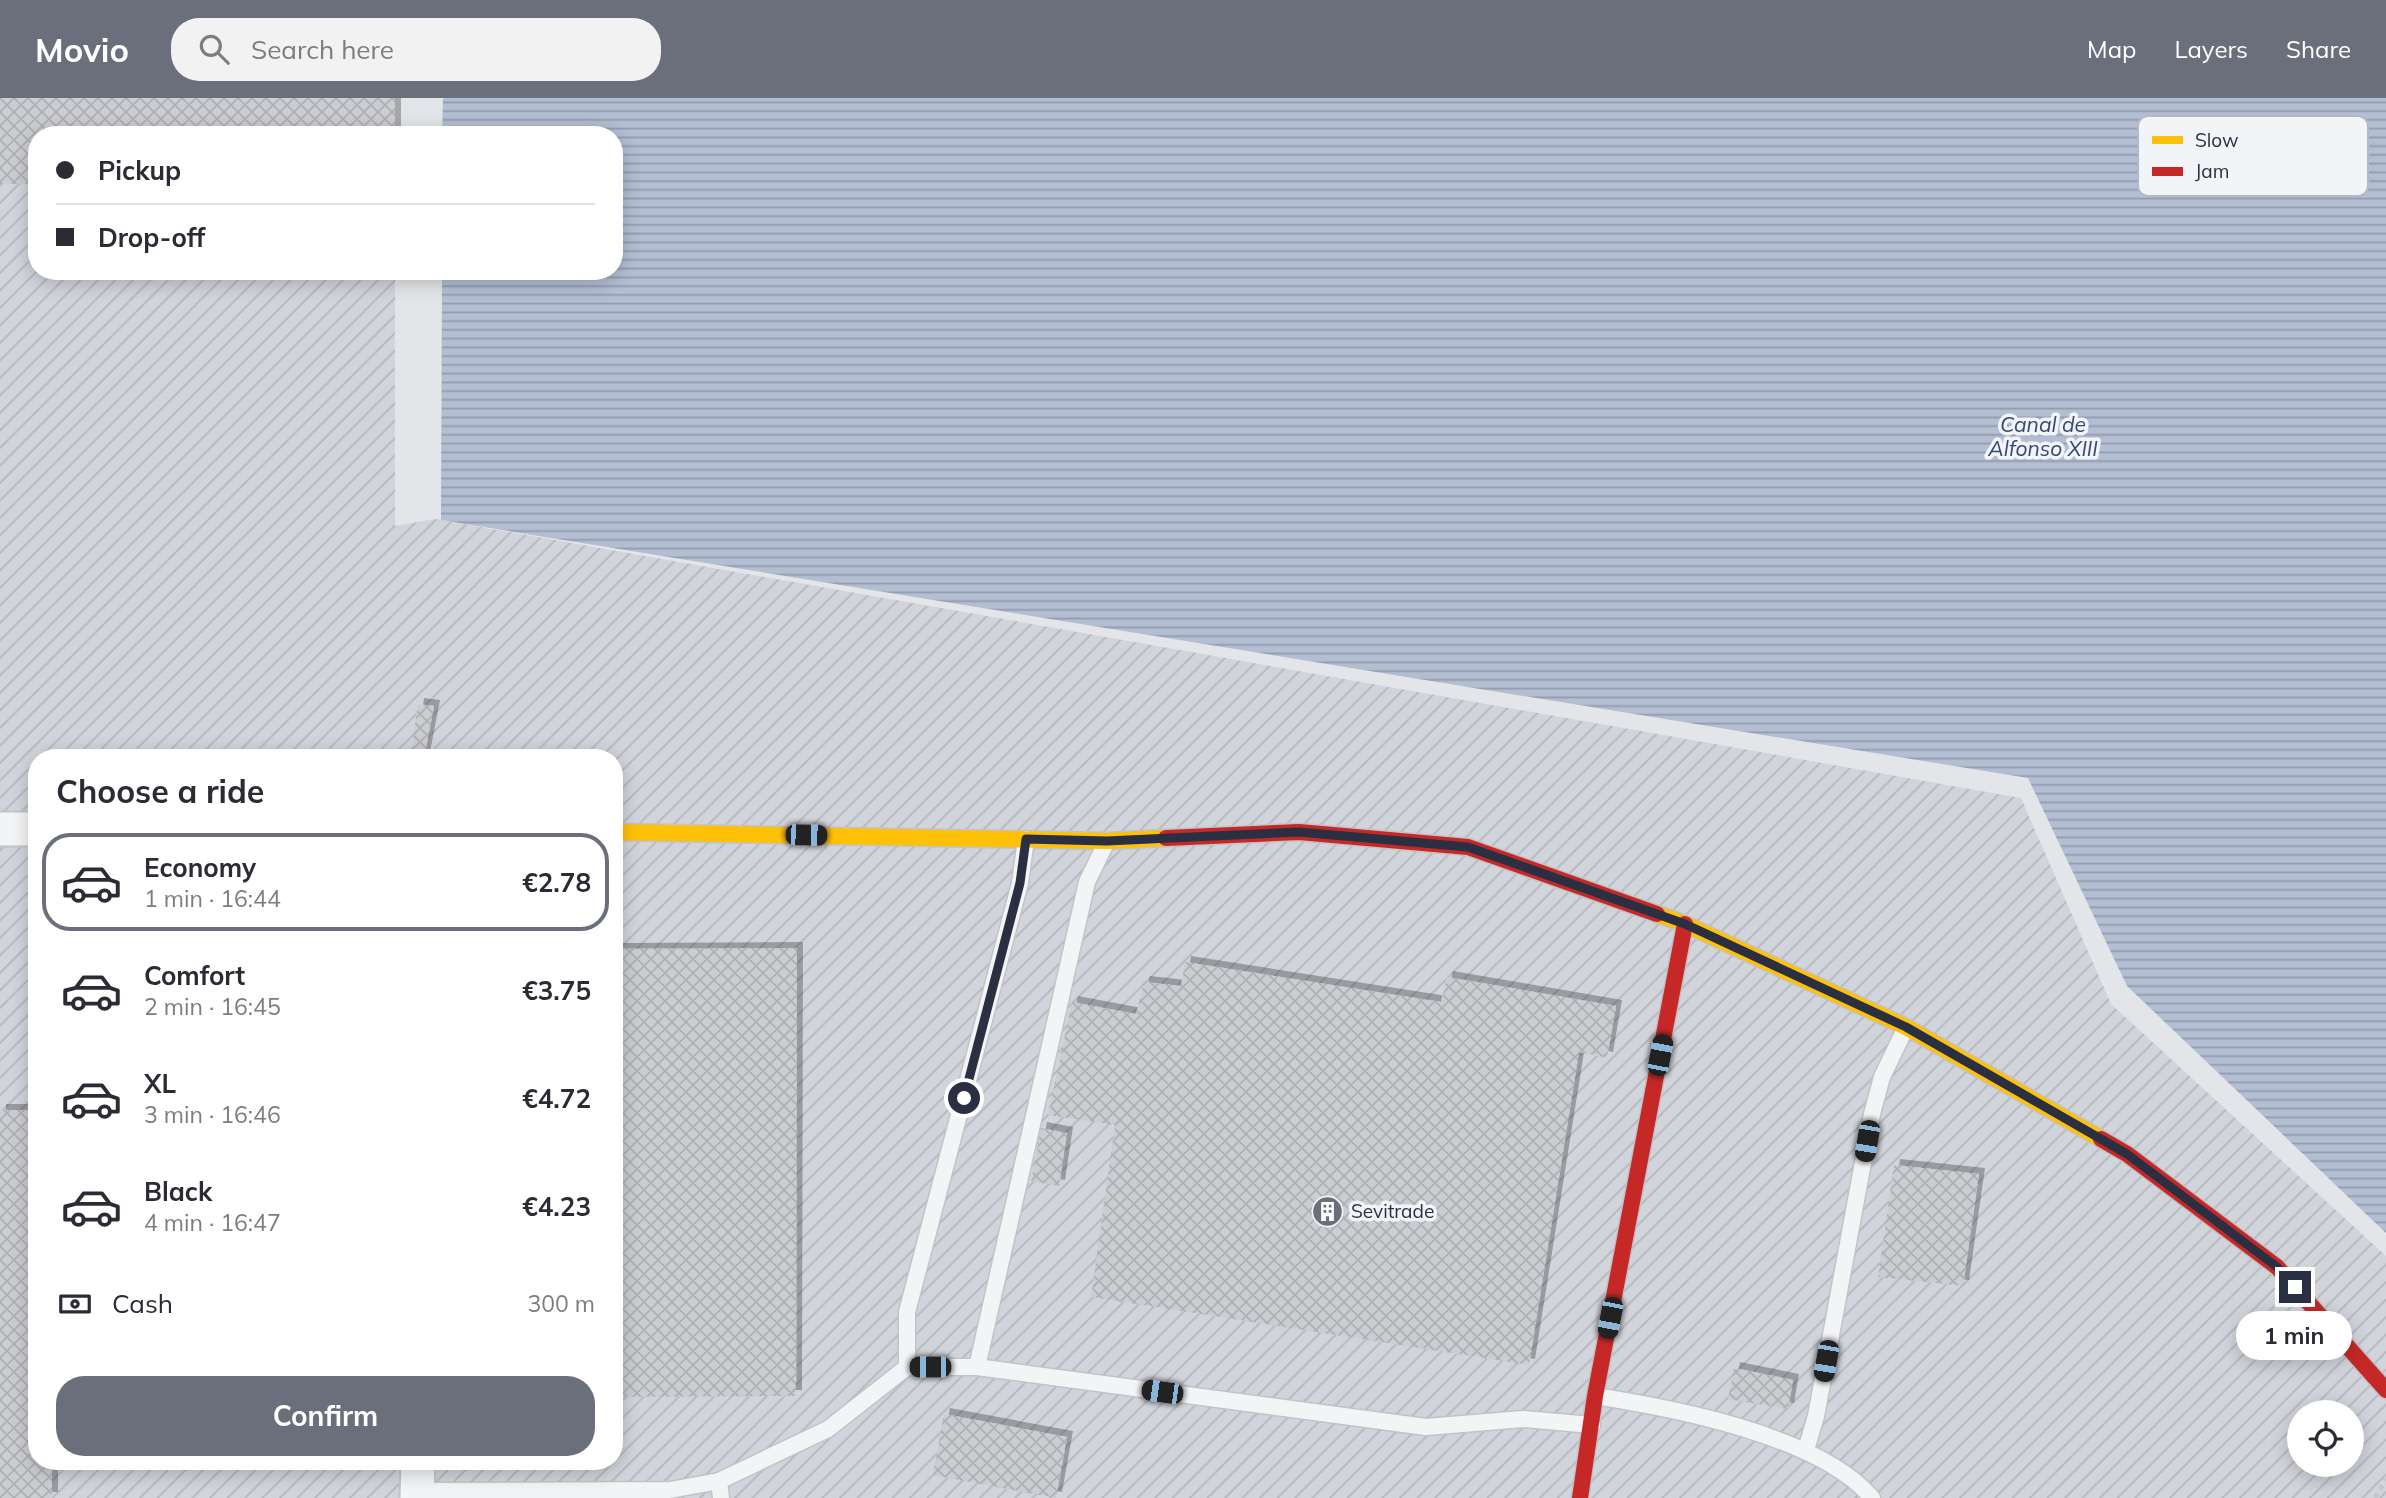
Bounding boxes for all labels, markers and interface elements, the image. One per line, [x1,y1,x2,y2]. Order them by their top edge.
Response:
search box [171,18,661,81]
text: Movio [35,29,129,70]
icon: search [195,30,233,68]
text: Search here [251,33,394,66]
text: Map [2087,34,2136,64]
text: Layers [2174,34,2248,64]
text: Share [2286,34,2351,64]
legend [2138,116,2368,196]
text: Slow [2195,128,2239,152]
text: Pickup [98,154,181,187]
text: Jam [2195,159,2229,183]
text: Drop-off [98,221,205,254]
water label: Canal de Alfonso XIII [1987,411,2098,461]
text: Choose a ride [56,771,264,811]
car [785,824,828,846]
icon: car [60,851,123,914]
text: Economy [144,851,256,884]
text: €2.78 [522,866,591,899]
text: 1 min · 16:44 [144,884,281,913]
icon: car [60,959,123,1022]
text: Comfort [144,959,245,992]
text: €3.75 [522,974,591,1007]
text: 2 min · 16:45 [144,992,281,1021]
car [1646,1032,1675,1078]
icon: car [60,1067,123,1130]
text: XL [144,1067,176,1100]
text: €4.72 [522,1082,591,1115]
route start [948,1082,980,1114]
text: 3 min · 16:46 [144,1100,281,1129]
car [1854,1118,1881,1164]
icon: car [60,1175,123,1238]
text: Black [144,1175,212,1208]
text: €4.23 [522,1190,591,1223]
building icon: Sevitrade [1311,1194,1345,1228]
place label: Sevitrade [1351,1199,1434,1223]
text: 4 min · 16:47 [144,1208,281,1237]
route end [2279,1271,2311,1303]
icon: cash [56,1285,94,1323]
text: Cash [112,1287,173,1320]
text: 300 m [527,1289,595,1318]
car [1596,1295,1625,1341]
callout: 1 min [2237,1312,2353,1360]
text: 1 min [2264,1321,2324,1350]
car [1813,1338,1840,1384]
car [910,1357,952,1378]
button: Confirm [56,1376,595,1456]
car [1140,1379,1185,1405]
map controls [2287,1400,2364,1477]
button: locate [2287,1400,2364,1477]

